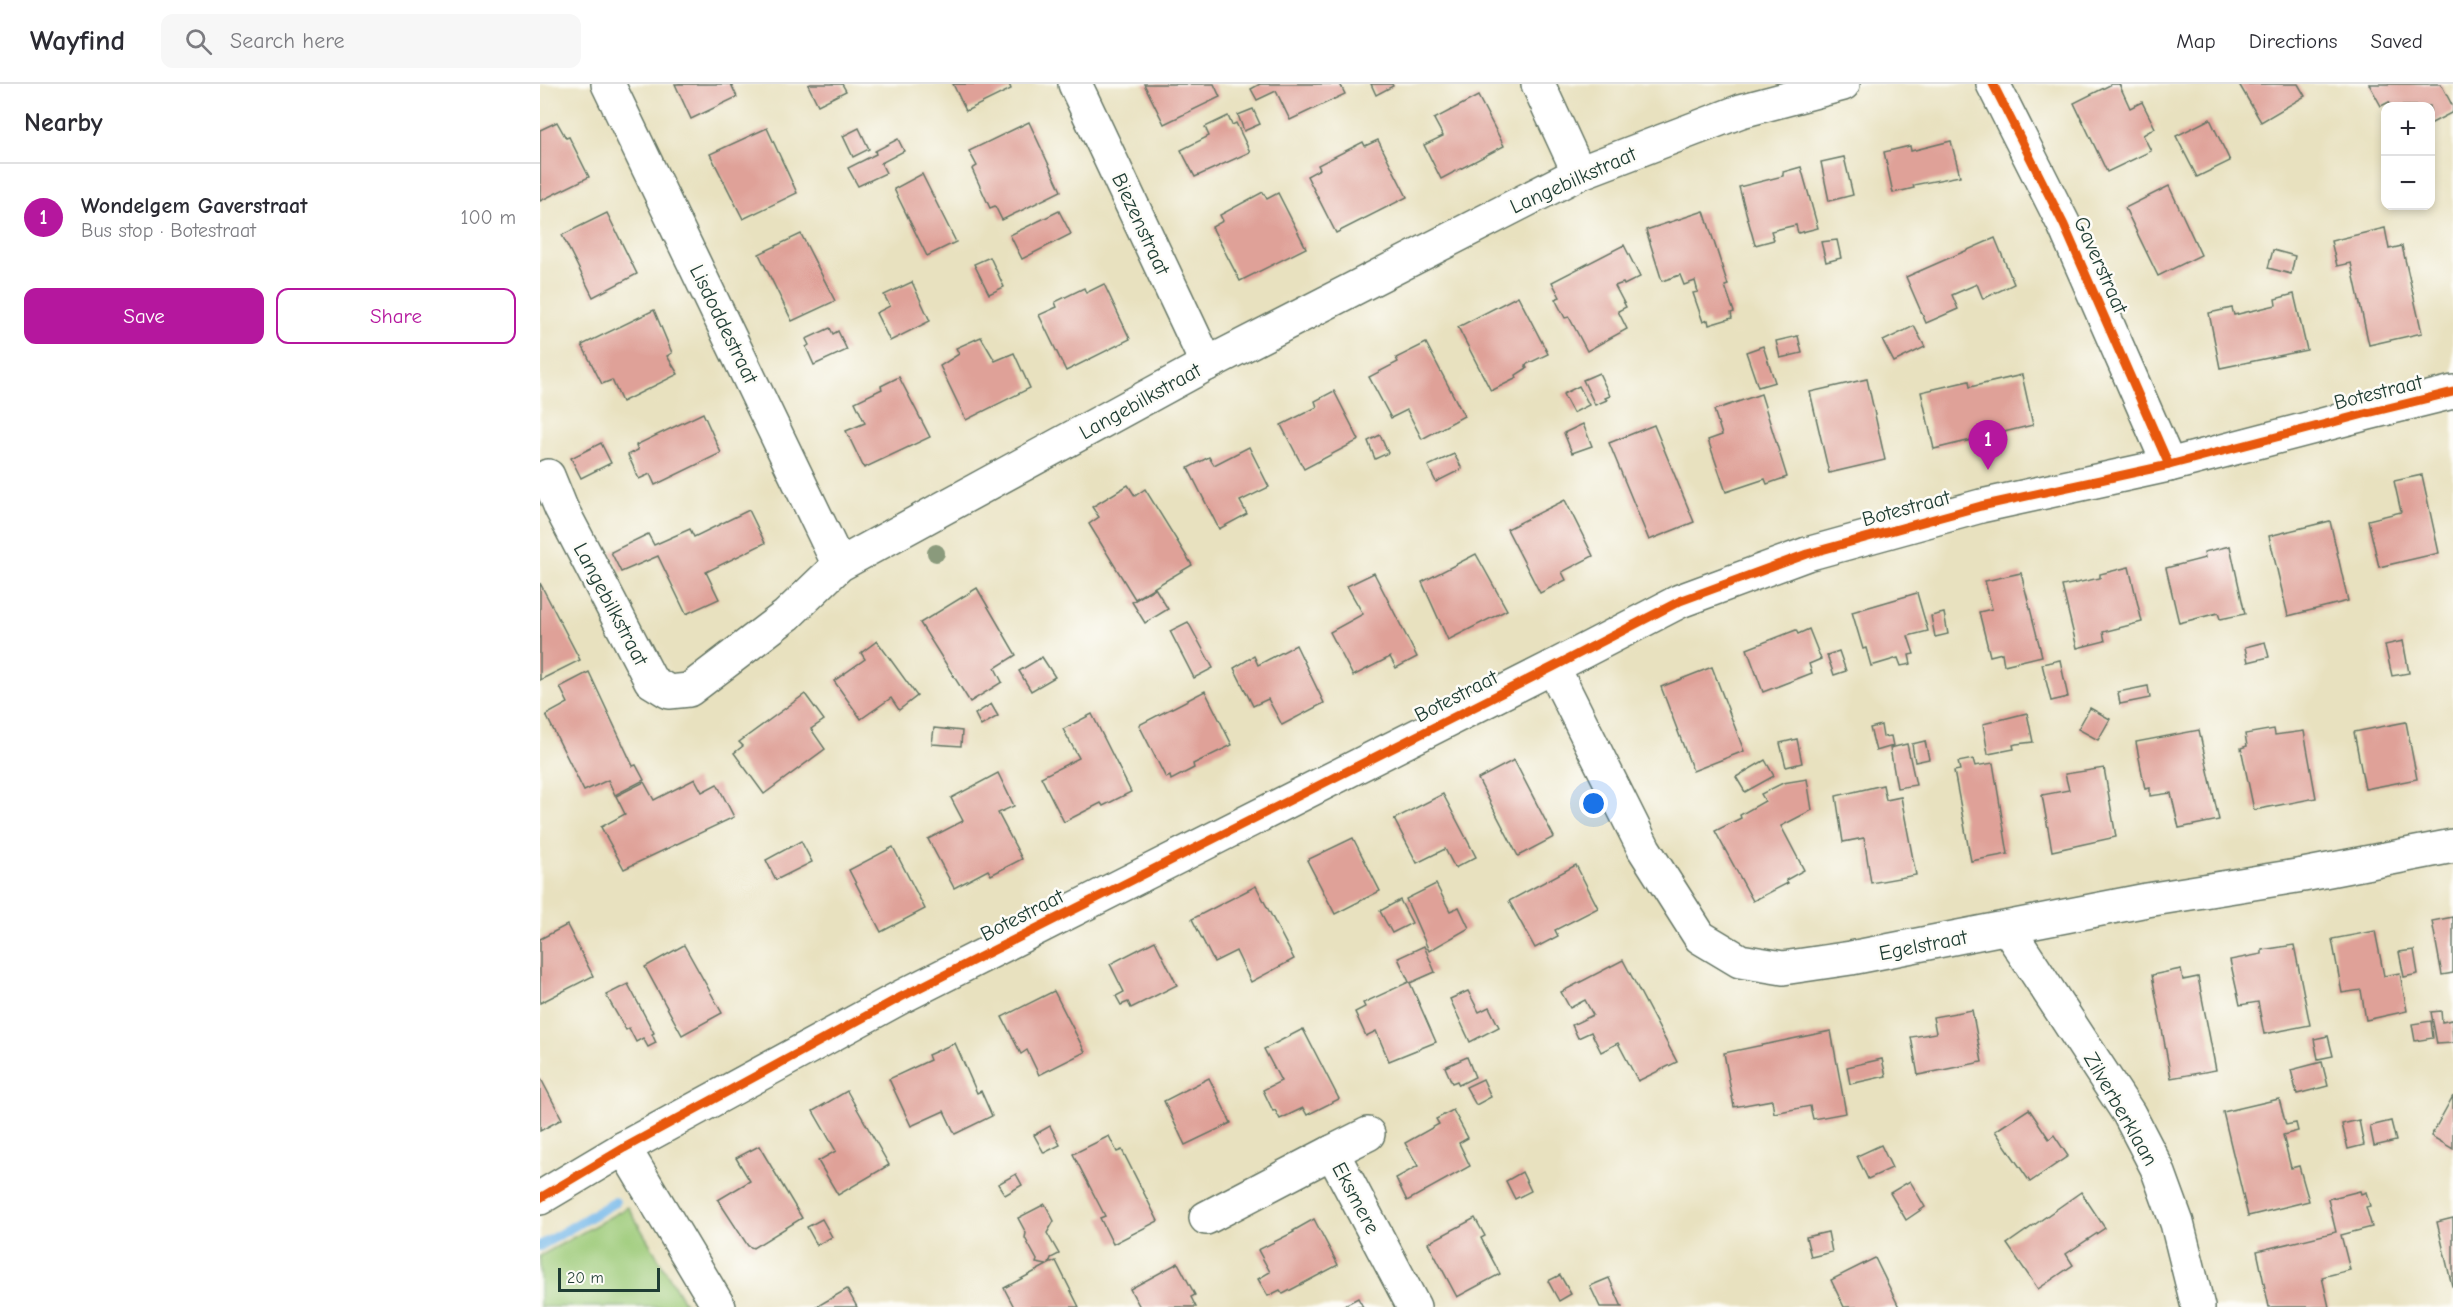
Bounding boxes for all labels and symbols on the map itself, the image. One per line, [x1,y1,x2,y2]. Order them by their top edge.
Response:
street label: Langebilkstraat [1506,141,1641,218]
street label: Biezenstraat [1107,169,1175,280]
street label: Gaverstraat [2069,213,2133,318]
street label: Lisdoddestraat [685,261,764,388]
street label: Langebilkstraat [1075,357,1206,444]
street label: Botestraat [2331,369,2426,415]
pin: 1 [1968,420,2008,470]
street label: Botestraat [1859,484,1954,531]
street label: Langebilkstraat [569,539,654,670]
street label: Botestraat [1410,664,1503,727]
your location [1579,789,1608,818]
street label: Botestraat [976,883,1069,946]
street label: Egelstraat [1877,925,1970,965]
street label: Zilverberklaan [2079,1048,2163,1170]
street label: Eksmere [1327,1158,1385,1238]
scale bar [558,1265,660,1292]

